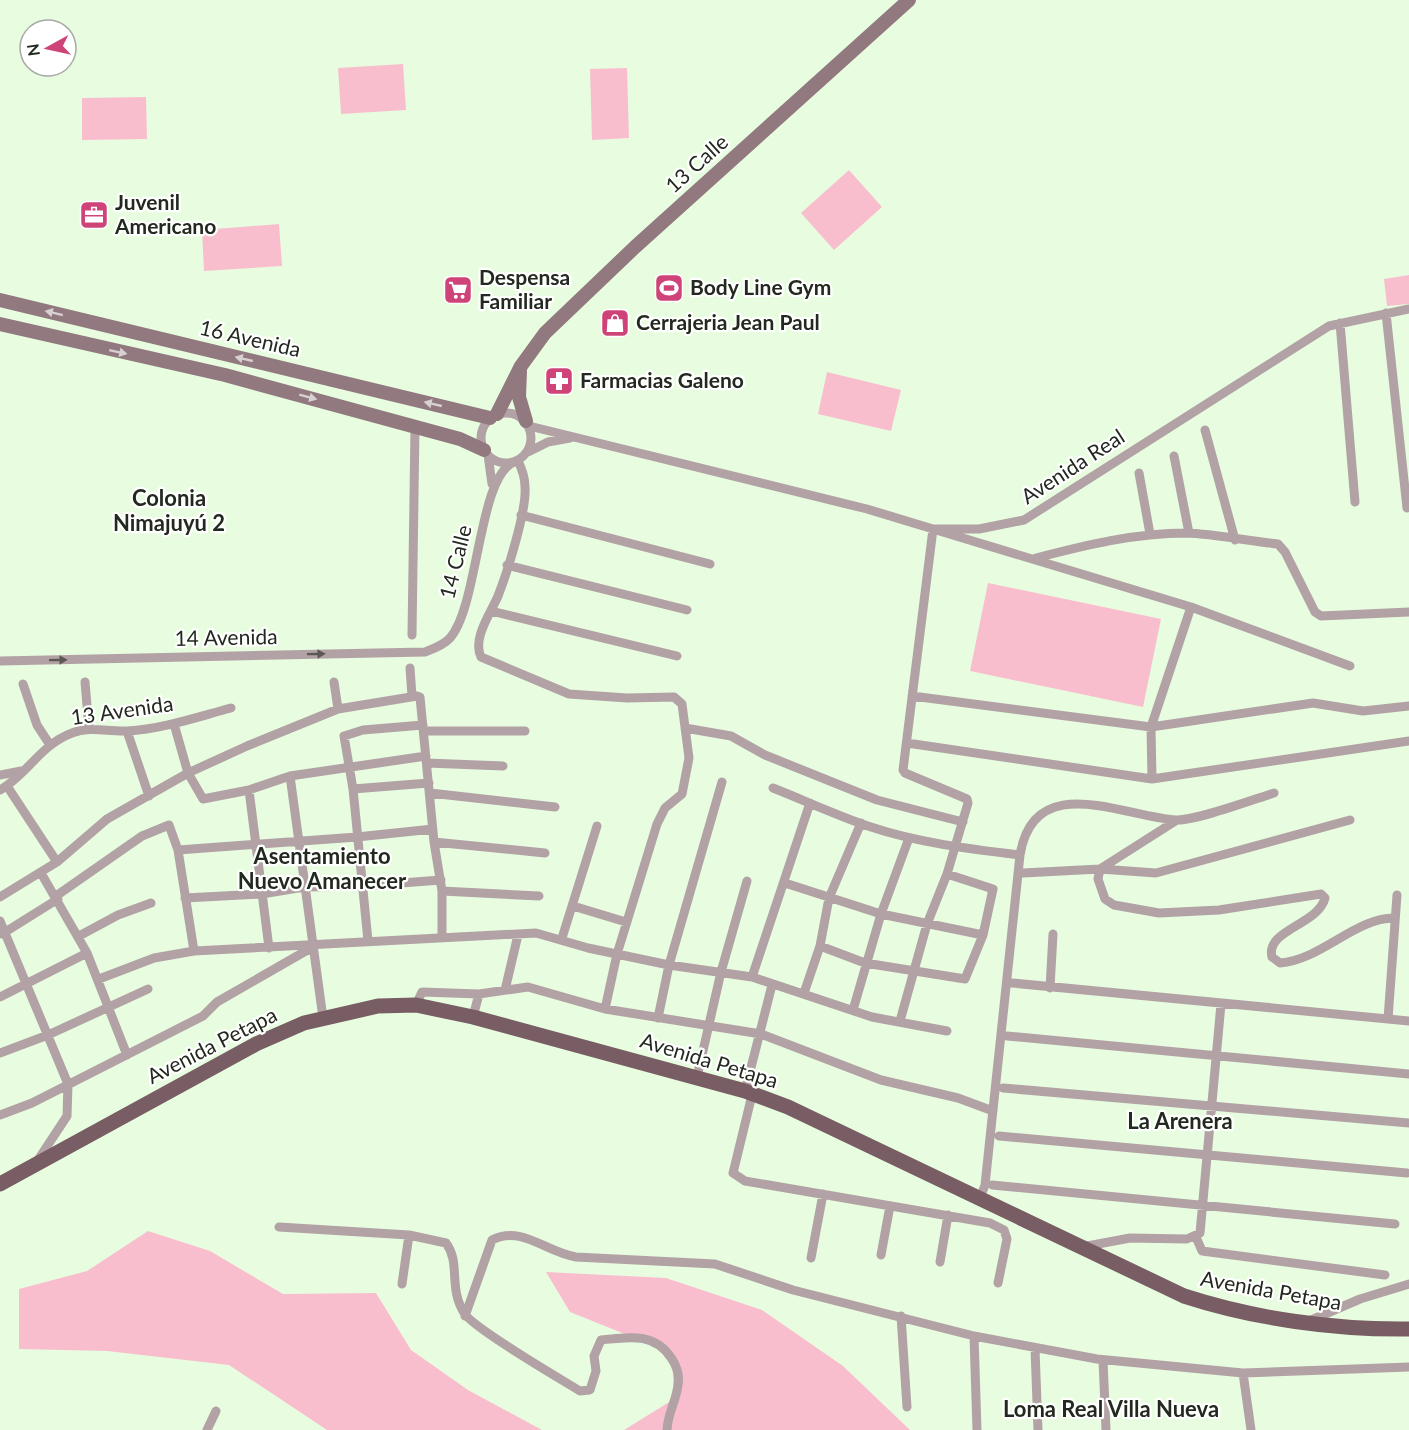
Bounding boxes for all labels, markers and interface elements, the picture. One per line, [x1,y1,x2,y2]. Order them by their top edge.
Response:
north arrow [18,18,78,78]
text: N [22,43,43,58]
street label: 13 Calle [660,128,732,197]
place label: Juvenil Americano [114,189,216,238]
office icon: Juvenil Americano [78,199,110,231]
place label: Despensa Familiar [479,264,570,313]
sports icon: Body Line Gym [653,272,685,304]
supermarket icon: Despensa Familiar [442,274,474,306]
place label: Body Line Gym [690,274,831,299]
shop icon: Cerrajeria Jean Paul [599,307,631,339]
one-way arrow [45,308,63,318]
place label: Cerrajeria Jean Paul [636,309,820,334]
street label: 16 Avenida [197,314,303,361]
one-way arrow [109,348,128,357]
one-way arrow [234,353,253,363]
pharmacy icon: Farmacias Galeno [543,365,575,397]
place label: Farmacias Galeno [580,367,744,392]
one-way arrow [299,393,317,403]
one-way arrow [424,399,443,409]
street label: Avenida Real [1016,423,1129,508]
district label: Colonia Nimajuyú 2 [113,484,225,536]
street label: 14 Calle [433,522,476,601]
street label: 14 Avenida [174,623,278,650]
one-way arrow [307,650,326,659]
one-way arrow [49,655,68,664]
street label: 13 Avenida [69,690,175,729]
district label: Asentamiento Nuevo Amanecer [238,842,407,894]
street label: Avenida Petapa [142,1001,281,1088]
street label: Avenida Petapa [638,1027,781,1092]
district label: La Arenera [1127,1107,1233,1134]
street label: Avenida Petapa [1199,1265,1344,1314]
district label: Loma Real Villa Nueva [1003,1395,1219,1422]

